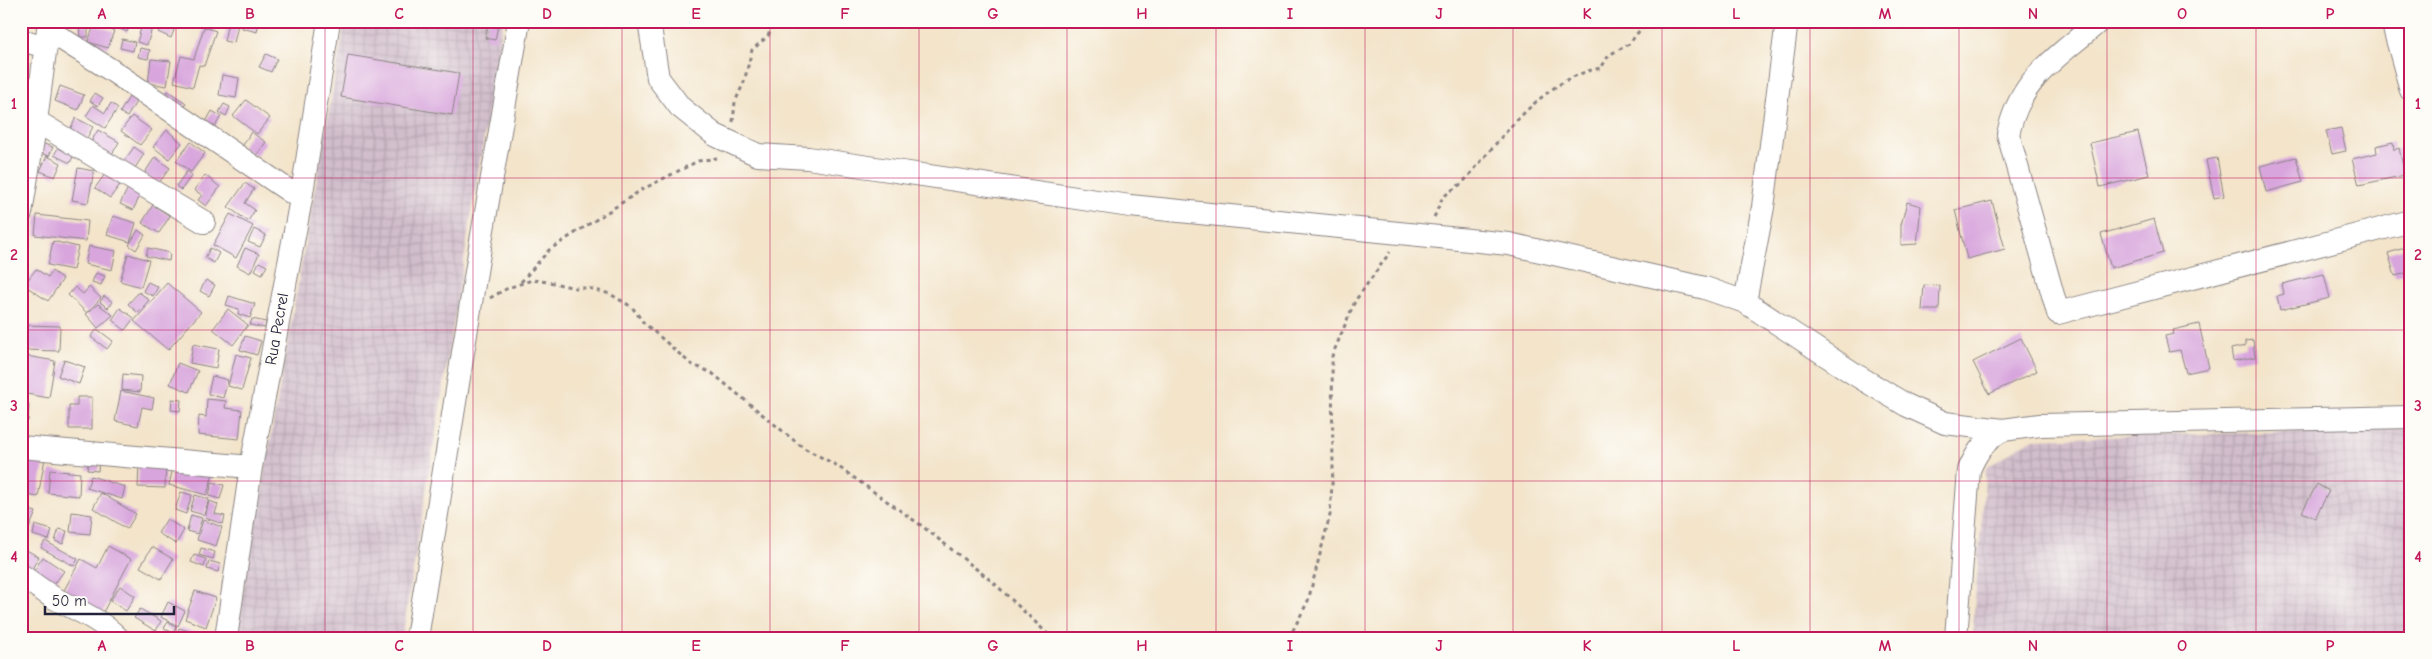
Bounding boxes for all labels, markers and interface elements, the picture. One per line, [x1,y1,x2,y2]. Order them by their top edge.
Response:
text: A [98,5,107,23]
text: B [245,5,255,23]
text: C [394,5,404,23]
text: D [542,5,552,23]
text: E [691,5,701,23]
text: F [840,5,850,23]
text: G [987,5,999,23]
text: H [1136,5,1148,23]
text: I [1287,5,1293,23]
text: J [1435,5,1443,23]
text: K [1582,5,1592,23]
text: L [1732,5,1740,23]
text: M [1879,5,1892,23]
text: N [2028,5,2038,23]
text: O [2177,5,2187,23]
text: P [2326,5,2335,23]
text: 1 [11,95,17,113]
text: 1 [2415,95,2421,113]
text: 2 [10,246,18,264]
text: 2 [2414,246,2422,264]
street label: Rua Pecrel [262,292,292,366]
text: 3 [10,397,18,415]
text: 3 [2414,397,2422,415]
text: 4 [10,548,18,566]
text: 4 [2414,548,2422,566]
scale bar [45,584,174,616]
text: 50 m [52,592,87,610]
text: A [98,637,107,655]
text: B [245,637,255,655]
text: C [394,637,404,655]
text: D [542,637,552,655]
text: E [691,637,701,655]
text: F [840,637,850,655]
text: G [987,637,999,655]
text: H [1136,637,1148,655]
text: I [1287,637,1293,655]
text: J [1435,637,1443,655]
text: K [1582,637,1592,655]
text: L [1732,637,1740,655]
text: M [1879,637,1892,655]
text: N [2028,637,2038,655]
text: O [2177,637,2187,655]
text: P [2326,637,2335,655]

